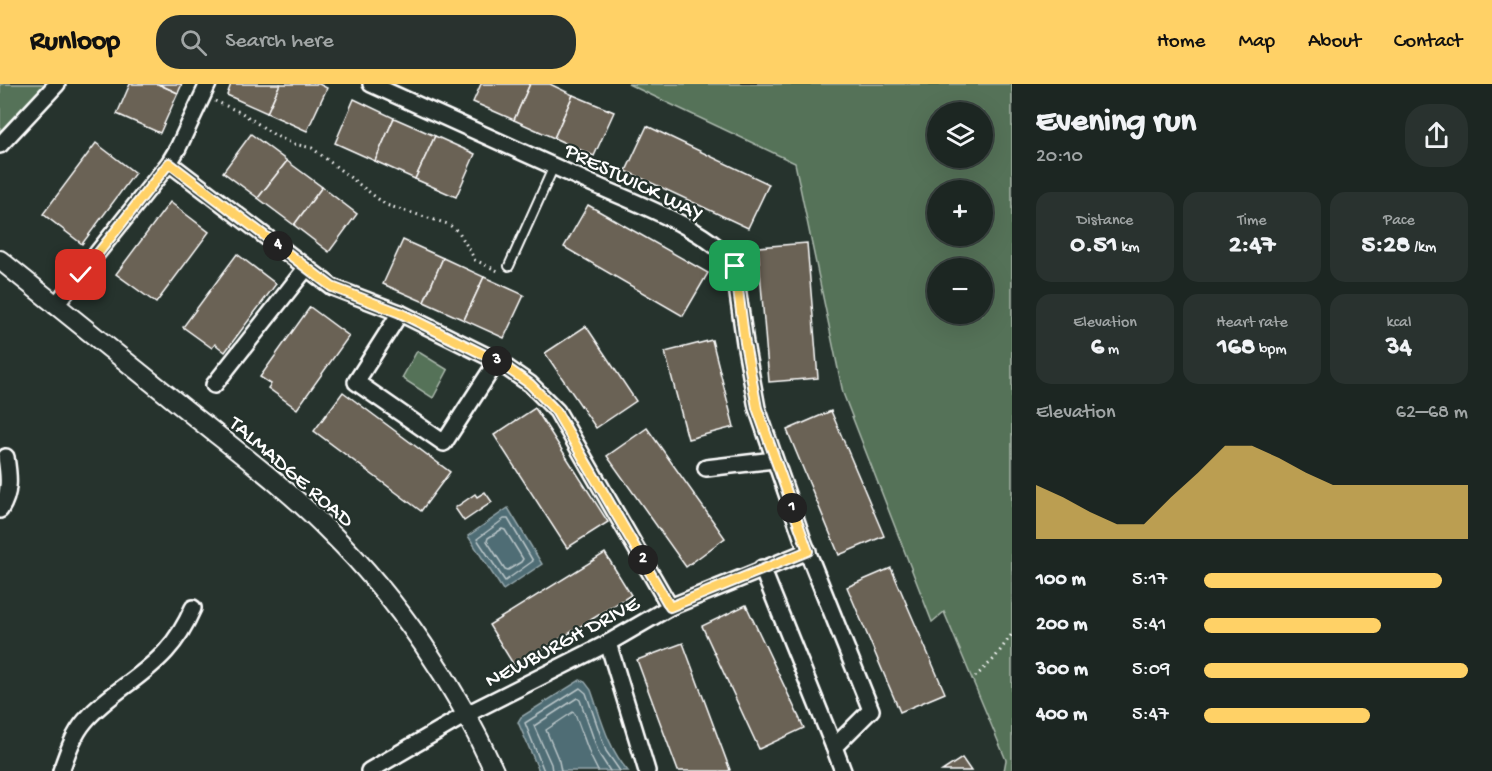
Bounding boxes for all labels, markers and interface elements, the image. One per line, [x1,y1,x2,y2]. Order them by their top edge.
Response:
search box [156,15,576,69]
text: Runloop [30,26,120,59]
icon: search [177,26,210,59]
text: Search here [225,29,334,55]
text: Home [1157,30,1205,55]
text: Map [1238,30,1275,55]
text: About [1308,30,1361,55]
text: Contact [1394,30,1462,55]
map controls [927,102,993,324]
button: layers [927,102,993,168]
text: Evening run [1036,104,1196,142]
button: share [1405,104,1468,167]
street label: PRESTWICK WAY [559,138,707,228]
text: 20:10 [1036,146,1083,169]
button: + [927,180,993,246]
text: Distance [1077,212,1133,231]
text: Time [1237,212,1267,231]
text: Pace [1383,212,1415,231]
pin: 4 [263,231,293,261]
text: 0.51 [1070,231,1117,262]
text: 2:47 [1229,231,1275,262]
text: 5:28 [1362,231,1410,262]
text: 4 [274,236,282,255]
text: km [1117,239,1140,258]
text: /km [1410,239,1436,258]
pin [709,240,760,291]
pin [55,249,106,300]
icon: arrive [718,249,751,282]
icon: check [64,258,97,291]
button: − [927,258,993,324]
text: Elevation [1073,314,1137,333]
text: Heart rate [1216,314,1288,333]
text: kcal [1387,314,1411,333]
text: 6 [1091,333,1104,364]
text: 168 [1217,333,1255,364]
text: 34 [1386,333,1412,364]
text: m [1104,341,1119,360]
text: bpm [1255,341,1287,360]
pin: 3 [482,346,512,376]
text: 3 [493,351,501,370]
text: Elevation [1036,402,1116,425]
text: 62–68 m [1396,402,1468,425]
street label: TALMADGE ROAD [221,410,359,535]
pin: 1 [777,493,807,523]
text: 1 [789,498,795,517]
pin: 2 [628,545,658,575]
text: 2 [639,550,647,569]
text: 100 m [1036,569,1086,592]
text: 5:17 [1132,569,1167,592]
street label: NEWBURGH DRIVE [481,591,646,695]
text: 200 m [1036,614,1087,637]
text: 5:41 [1132,614,1166,637]
text: 300 m [1036,659,1088,682]
text: 5:09 [1132,659,1170,682]
text: 400 m [1036,704,1087,727]
text: 5:47 [1132,704,1169,727]

